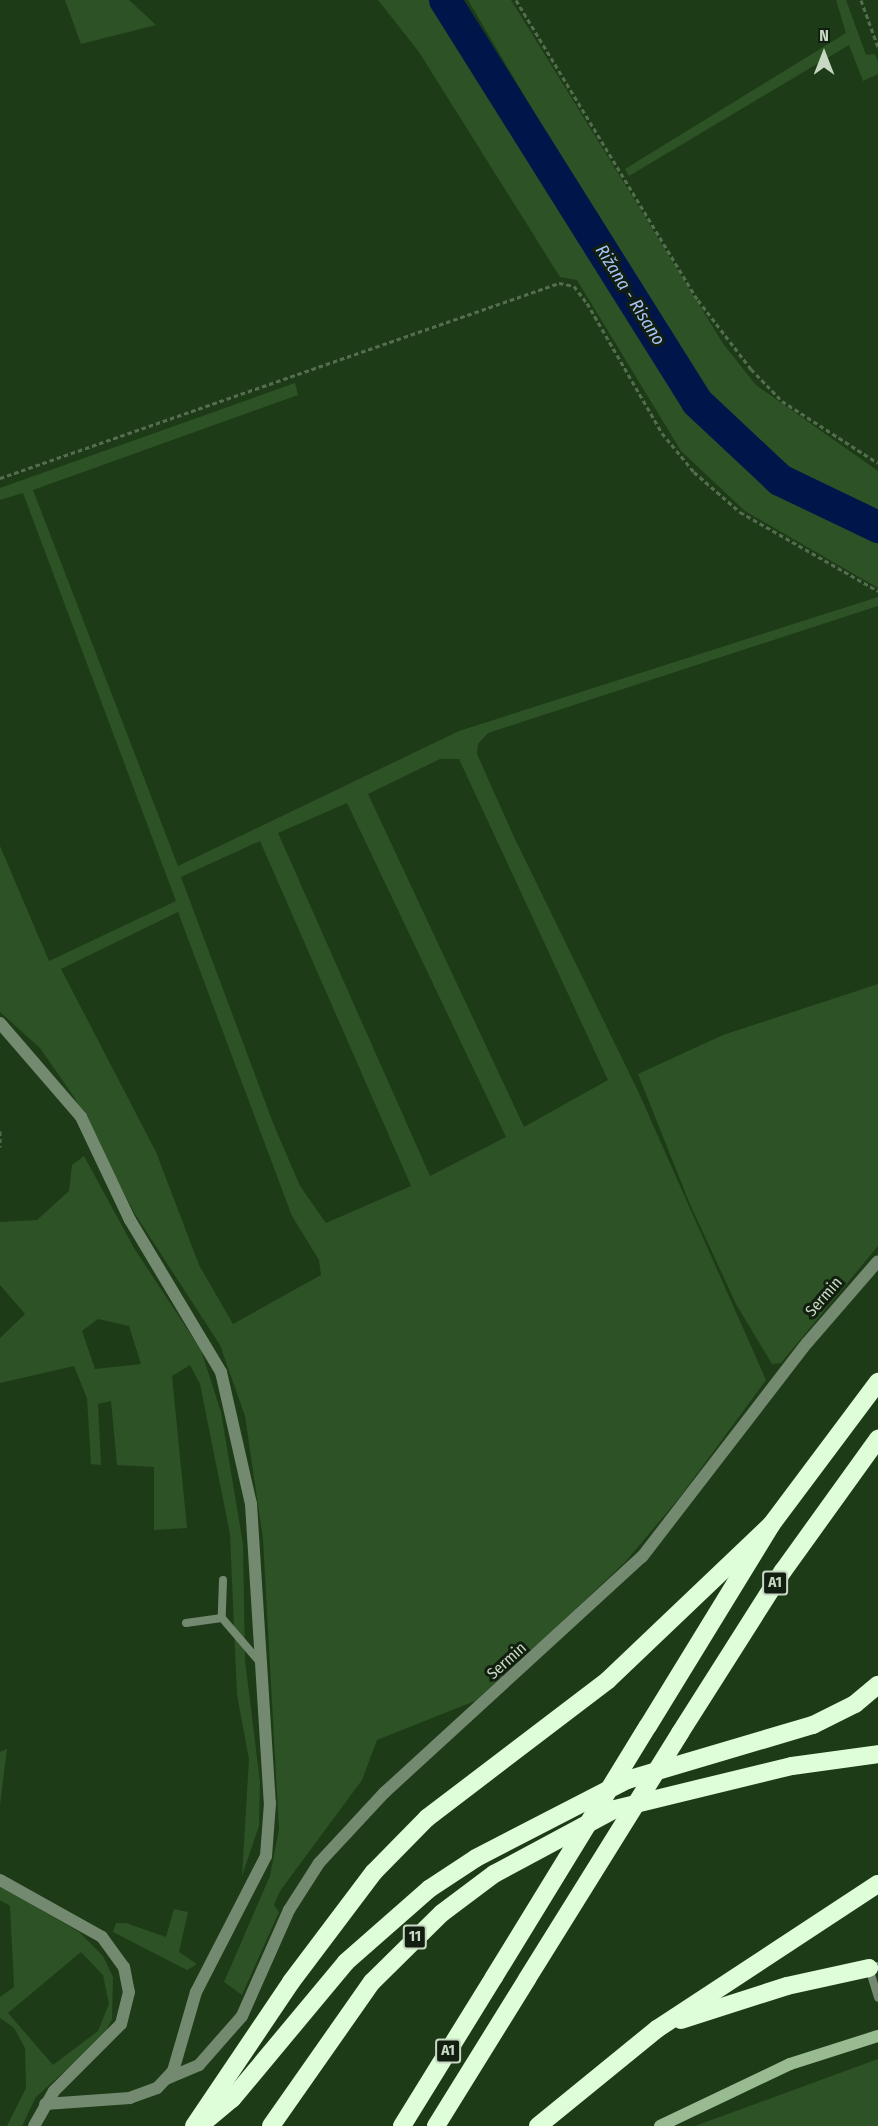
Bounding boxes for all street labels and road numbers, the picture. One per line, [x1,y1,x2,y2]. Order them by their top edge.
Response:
street label: Sermin [802,1273,846,1321]
road number: A1 [762,1571,788,1595]
street label: Sermin [483,1638,531,1684]
road number: 11 [402,1925,428,1949]
road number: A1 [434,2039,462,2063]

